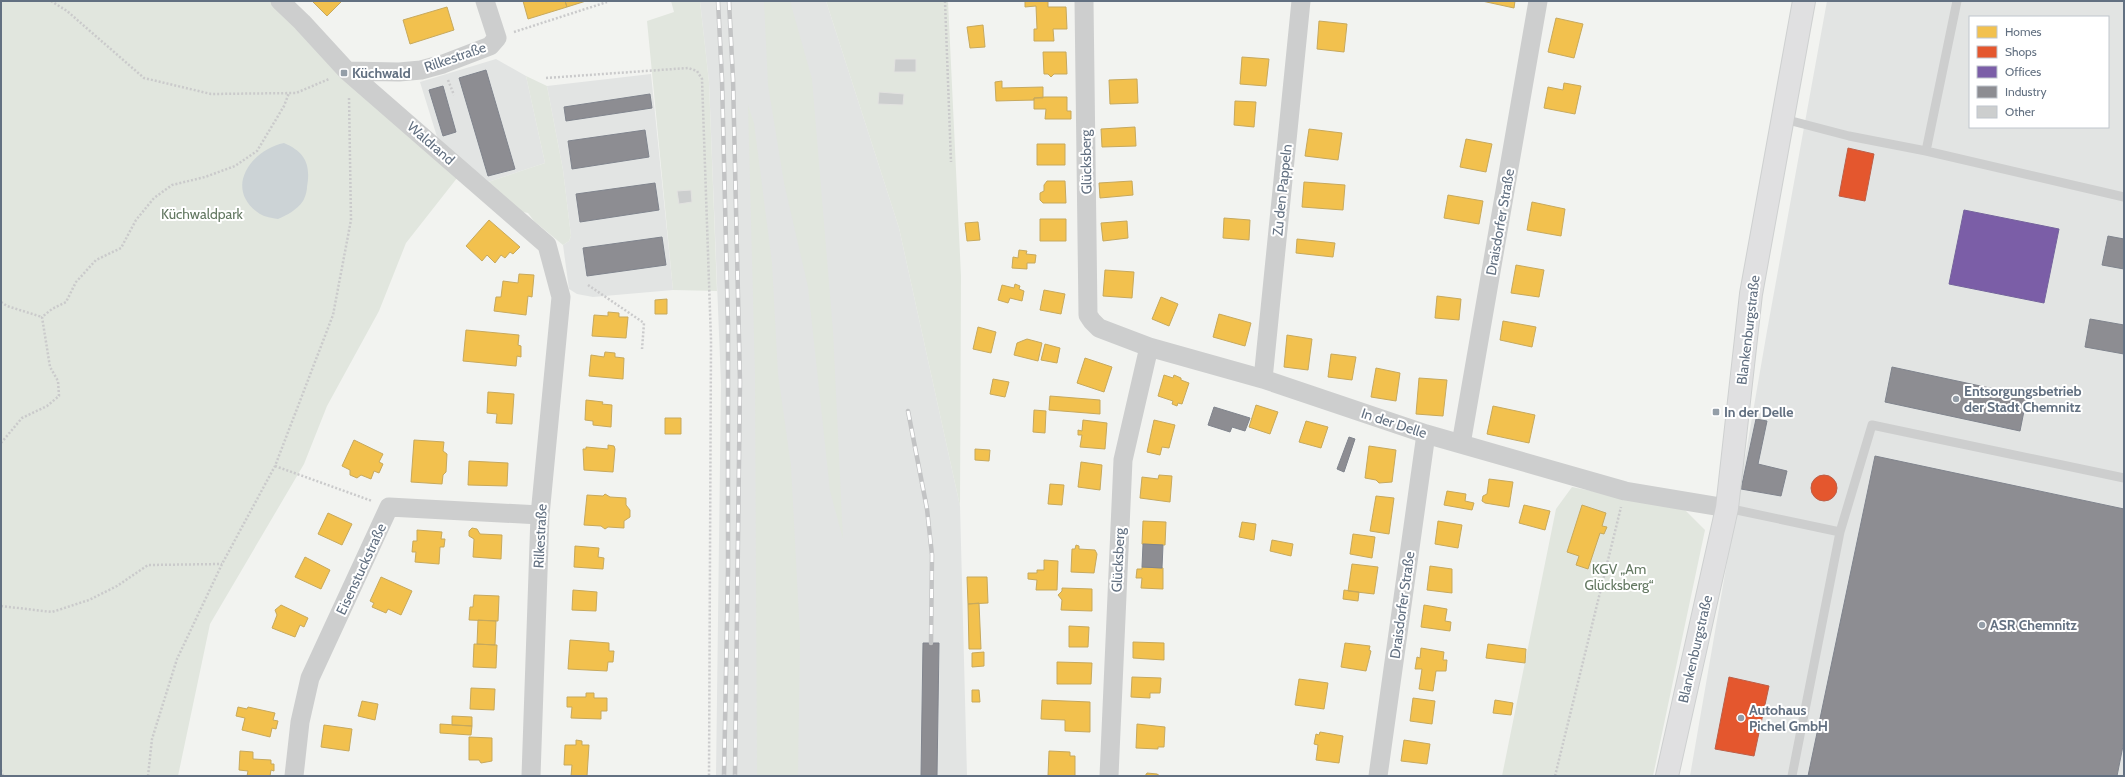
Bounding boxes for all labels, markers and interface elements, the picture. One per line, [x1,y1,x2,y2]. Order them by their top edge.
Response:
legend [1969,16,2109,128]
text: Homes [2005,24,2042,39]
street label: Rilkestraße [422,38,488,76]
text: Shops [2005,44,2037,59]
place label: Küchwald [352,64,411,82]
text: Offices [2005,64,2041,79]
marker: Küchwald [339,68,349,78]
text: Industry [2005,84,2046,99]
text: Other [2005,104,2035,119]
street label: Waldrand [404,117,458,169]
street label: Glücksberg [1076,129,1096,194]
street label: Zu den Pappeln [1268,143,1296,237]
street label: Draisdorfer Straße [1482,167,1518,277]
park label: Küchwaldpark [161,205,244,223]
street label: Blankenburgstraße [1732,274,1764,386]
place label: Entsorgungsbetrieb der Stadt Chemnitz [1964,382,2081,416]
marker: Entsorgungsbetrieb der Stadt Chemnitz [1951,394,1961,404]
place label: In der Delle [1724,403,1793,421]
street label: In der Delle [1359,404,1429,442]
marker: In der Delle [1711,407,1721,417]
street label: Rilkestraße [529,503,551,569]
street label: Eisenstuckstraße [332,520,390,618]
street label: Glücksberg [1107,526,1129,593]
street label: Draisdorfer Straße [1386,550,1418,660]
park label: KGV „Am Glücksberg“ [1584,560,1654,594]
street label: Blankenburgstraße [1674,593,1716,705]
place label: ASR Chemnitz [1990,616,2077,634]
marker: ASR Chemnitz [1977,620,1987,630]
place label: Autohaus Pichel GmbH [1749,701,1828,735]
marker: Autohaus Pichel GmbH [1736,713,1746,723]

